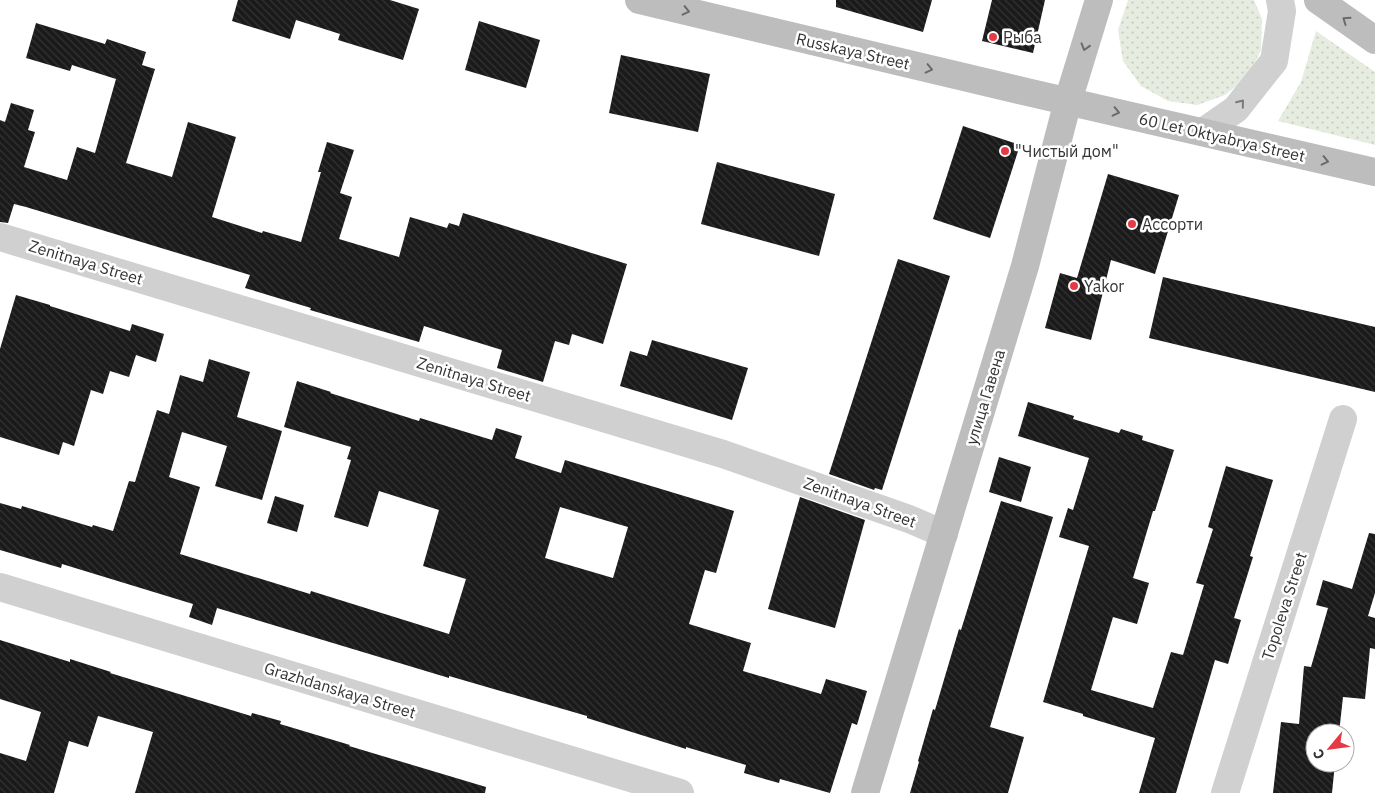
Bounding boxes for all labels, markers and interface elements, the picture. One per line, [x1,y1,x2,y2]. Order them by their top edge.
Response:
one-way arrow [681,5,690,16]
one-way arrow [1342,17,1352,26]
place label: Рыба [1003,27,1042,47]
street label: Russkaya Street [794,28,912,74]
marker: Рыба [987,31,999,43]
one-way arrow [1081,42,1091,50]
one-way arrow [925,63,934,74]
one-way arrow [1236,100,1244,109]
one-way arrow [1111,106,1120,117]
street label: 60 Let Oktyabrya Street [1137,108,1307,166]
place label: "Чистый дом" [1015,141,1119,161]
marker: "Чистый дом" [999,145,1011,157]
one-way arrow [1321,155,1330,166]
place label: Ассорти [1142,214,1203,234]
marker: Ассорти [1126,218,1138,230]
street label: Zenitnaya Street [27,235,145,289]
place label: Yakor [1084,276,1124,296]
marker: Yakor [1068,280,1080,292]
street label: улица Гавена [961,346,1009,447]
street label: Zenitnaya Street [415,352,533,406]
street label: Zenitnaya Street [801,472,919,532]
street label: Topoleva Street [1257,550,1311,662]
street label: Grazhdanskaya Street [262,657,418,723]
north arrow [1305,723,1355,773]
text: С [1309,746,1329,763]

